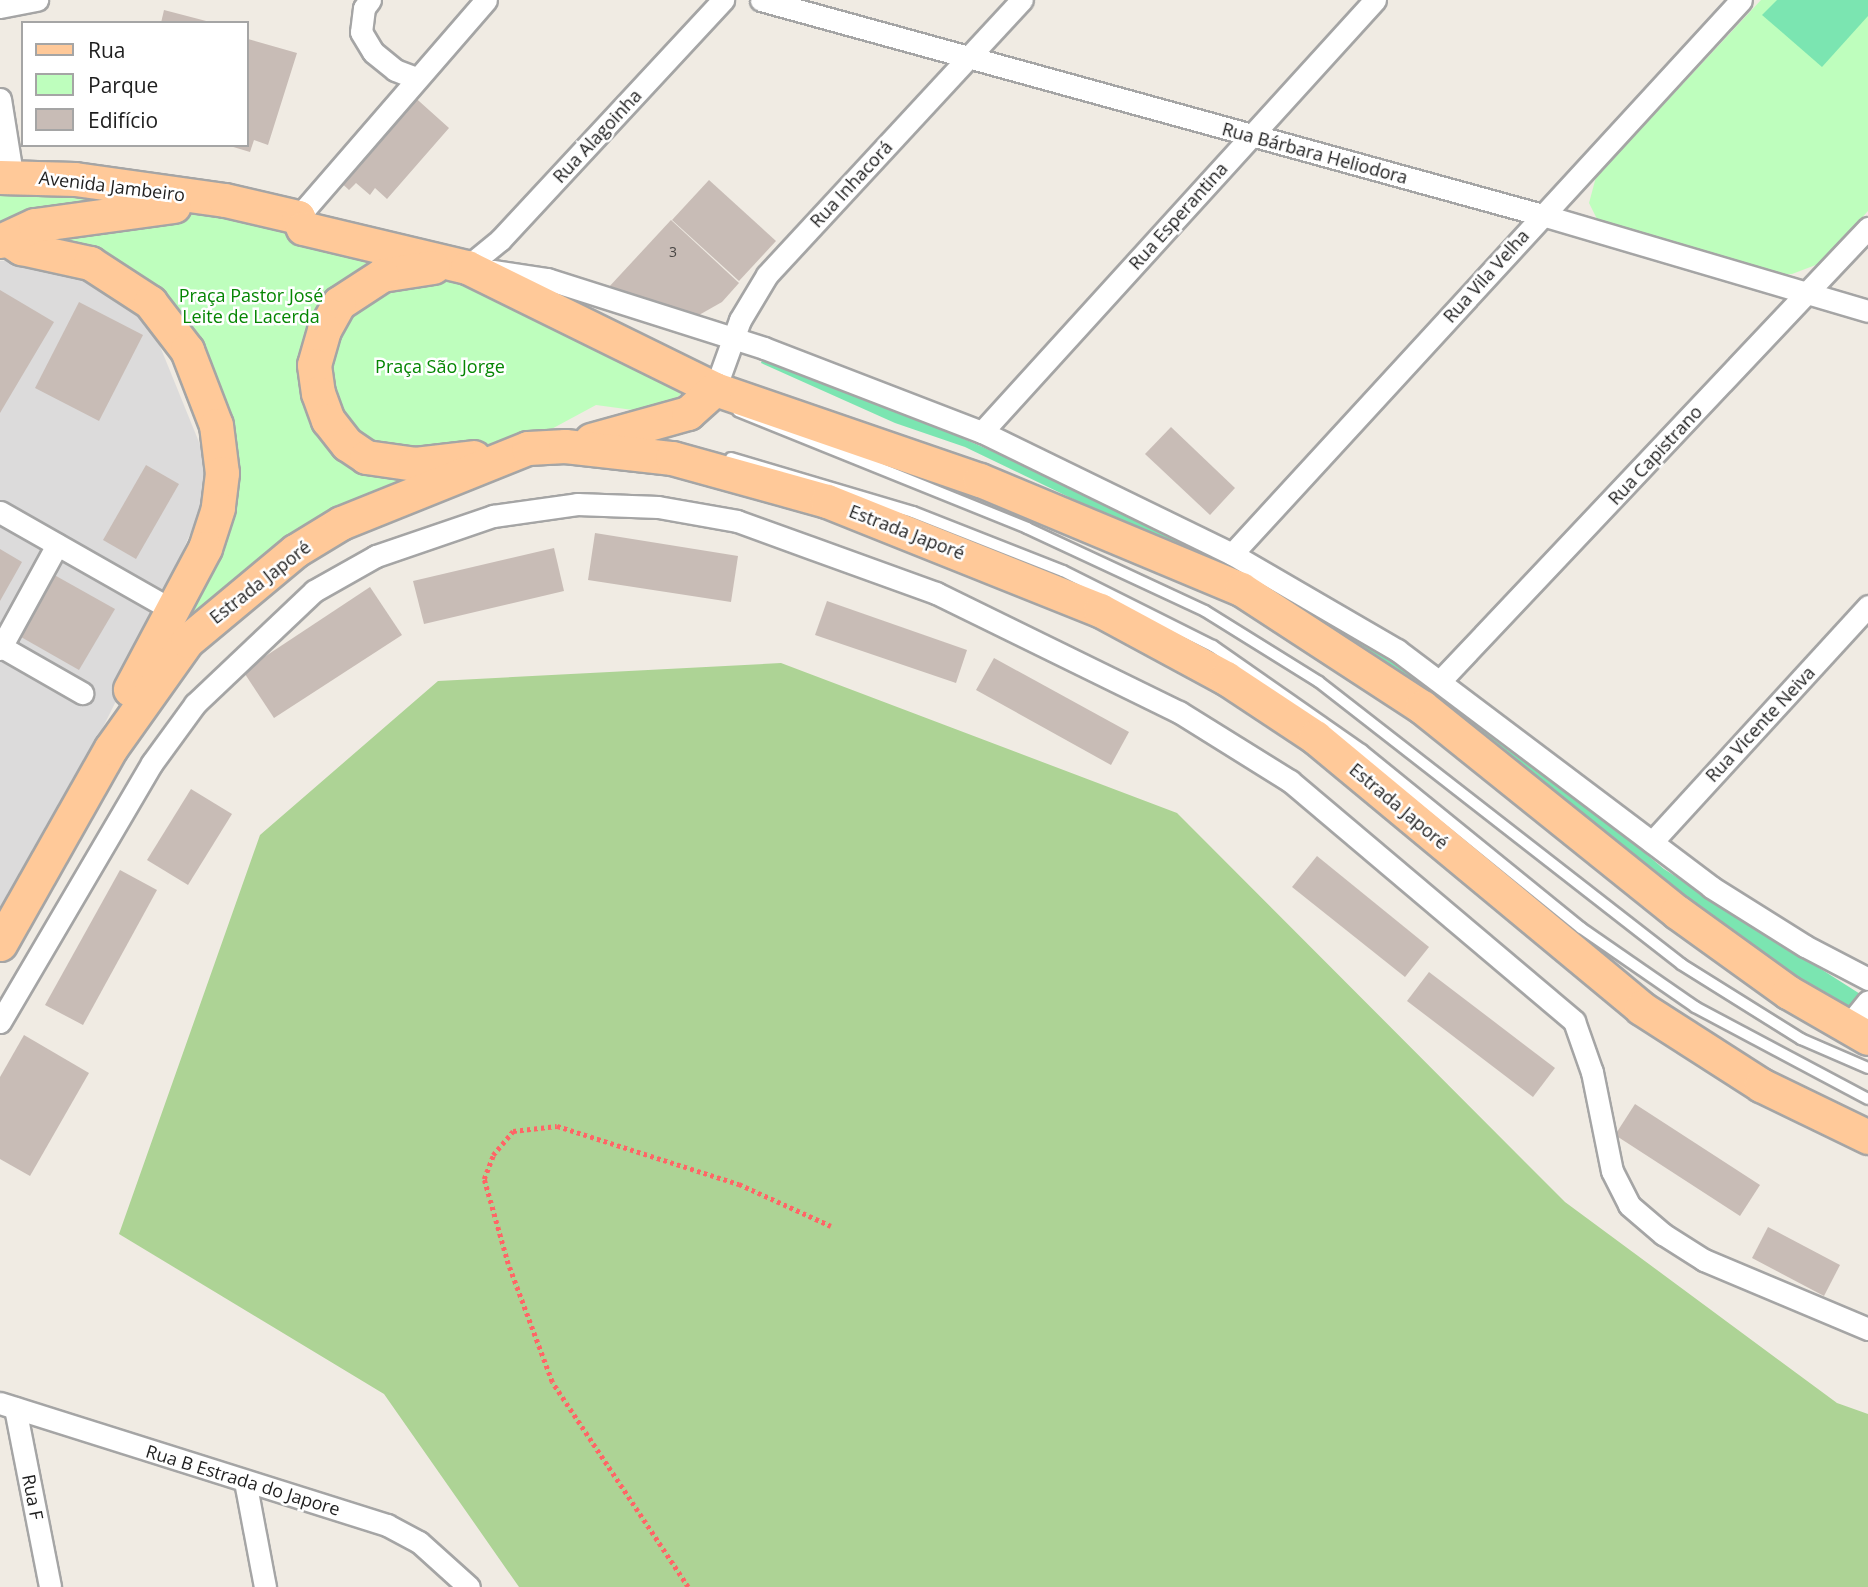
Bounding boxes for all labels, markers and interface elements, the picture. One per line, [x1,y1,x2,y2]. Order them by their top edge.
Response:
legend [21,21,248,147]
text: Rua [88,36,126,64]
text: Parque [88,71,158,99]
street label: Rua Alagoinha [548,85,646,187]
text: Edifício [88,106,158,134]
street label: Rua Bárbara Heliodora [1220,118,1410,188]
street label: Rua Inhacorá [805,136,897,232]
street label: Rua Esperantina [1124,158,1232,274]
street label: Avenida Jambeiro [38,166,186,206]
street label: Rua Vila Velha [1439,225,1533,327]
house number: 3 [669,244,677,260]
park label: Praça Pastor José Leite de Lacerda [179,285,323,328]
park label: Praça São Jorge [375,355,505,377]
street label: Rua Capistrano [1603,401,1707,509]
street label: Estrada Japoré [846,500,968,564]
street label: Estrada Japoré [205,536,315,628]
street label: Rua Vicente Neiva [1701,662,1819,786]
street label: Estrada Japoré [1345,758,1453,854]
street label: Rua B Estrada do Japore [143,1440,343,1520]
street label: Rua F [18,1472,48,1522]

